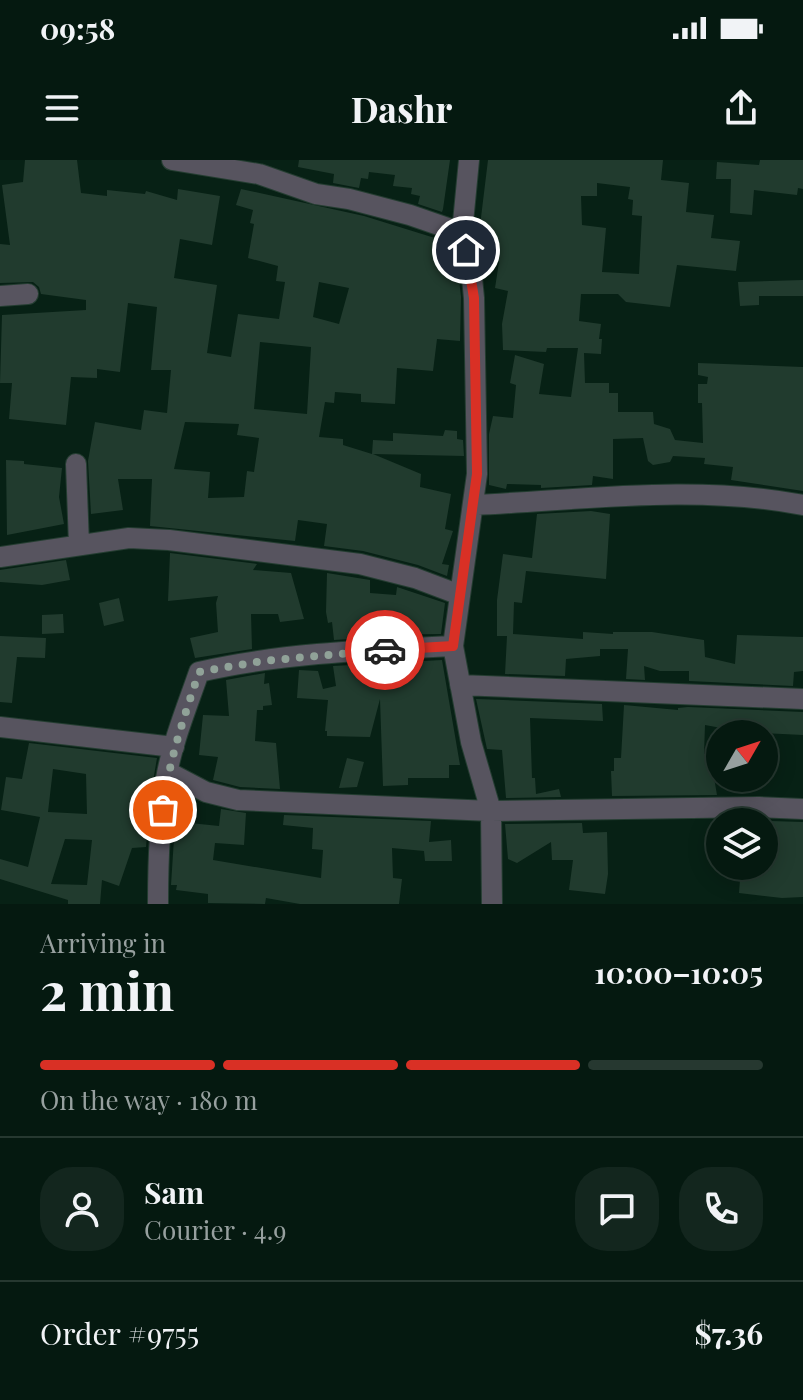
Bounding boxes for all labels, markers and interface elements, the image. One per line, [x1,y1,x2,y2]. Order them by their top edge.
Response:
text: 09:58 [40,8,115,48]
text: Dashr [351,84,452,132]
icon: menu [40,86,84,130]
icon: share [719,86,763,130]
pin [432,216,500,284]
icon: home [444,228,488,272]
courier [345,610,425,690]
icon: car [363,628,407,672]
north arrow [706,720,778,792]
map controls [706,720,778,880]
pin [129,776,197,844]
icon: bag [141,788,185,832]
button: layers [706,808,778,880]
text: Arriving in [40,925,166,960]
text: 10:00–10:05 [594,952,763,992]
text: 2 min [40,955,174,1024]
text: On the way · 180 m [40,1082,258,1117]
button: person [40,1167,124,1251]
button: chat [575,1167,659,1251]
button: phone [679,1167,763,1251]
text: Sam [144,1172,204,1212]
text: Courier · 4.9 [144,1212,286,1247]
text: Order #9755 [40,1313,199,1353]
text: $7.36 [695,1313,763,1353]

